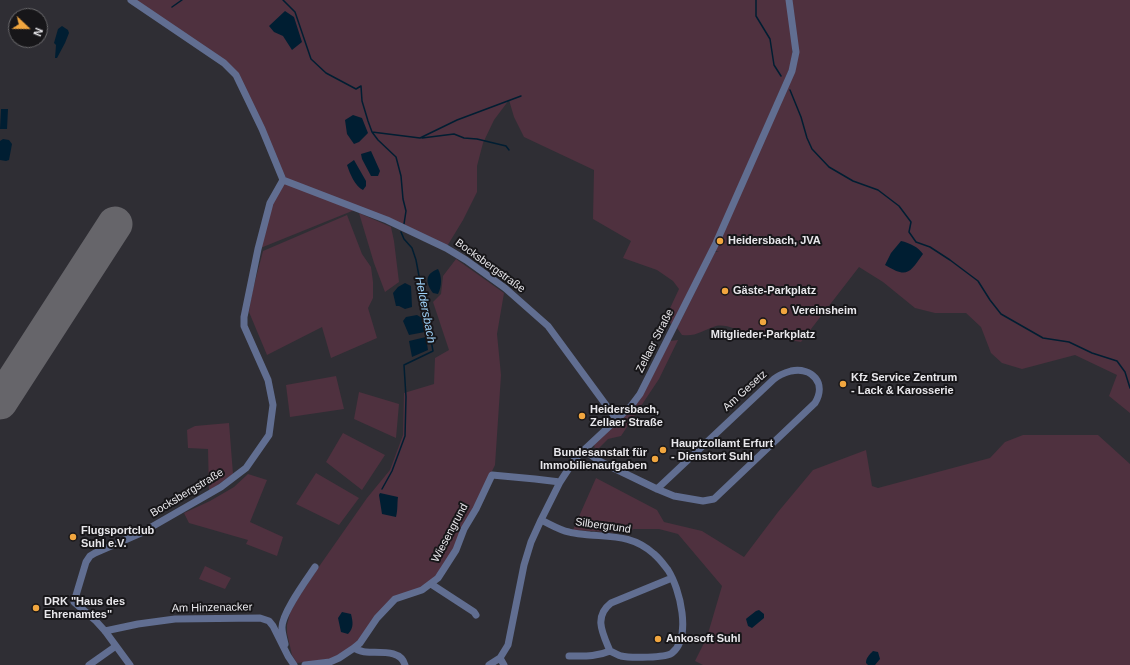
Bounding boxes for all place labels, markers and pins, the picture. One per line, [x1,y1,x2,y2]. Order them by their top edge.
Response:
place label: Heidersbach, JVA [728,234,821,248]
marker: Heidersbach, JVA [715,236,725,246]
place label: Gäste-Parkplatz [733,284,816,298]
marker: Gäste-Parkplatz [720,286,730,296]
place label: Vereinsheim [792,304,857,318]
marker: Vereinsheim [779,306,789,316]
marker: Mitglieder-Parkplatz [758,317,768,327]
place label: Mitglieder-Parkplatz [711,328,815,342]
place label: Kfz Service Zentrum - Lack & Karosserie [851,371,957,397]
marker: Kfz Service Zentrum - Lack & Karosserie [838,379,848,389]
place label: Heidersbach, Zellaer Straße [590,403,663,429]
marker: Heidersbach, Zellaer Straße [577,411,587,421]
place label: Hauptzollamt Erfurt - Dienstort Suhl [671,437,773,463]
marker: Hauptzollamt Erfurt - Dienstort Suhl [658,445,668,455]
place label: Bundesanstalt für Immobilienaufgaben [540,446,647,472]
marker: Bundesanstalt für Immobilienaufgaben [650,454,660,464]
place label: Flugsportclub Suhl e.V. [81,524,154,550]
marker: Flugsportclub Suhl e.V. [68,532,78,542]
place label: DRK "Haus des Ehrenamtes" [44,595,125,621]
marker: DRK "Haus des Ehrenamtes" [31,603,41,613]
place label: Ankosoft Suhl [666,632,741,646]
marker: Ankosoft Suhl [653,634,663,644]

